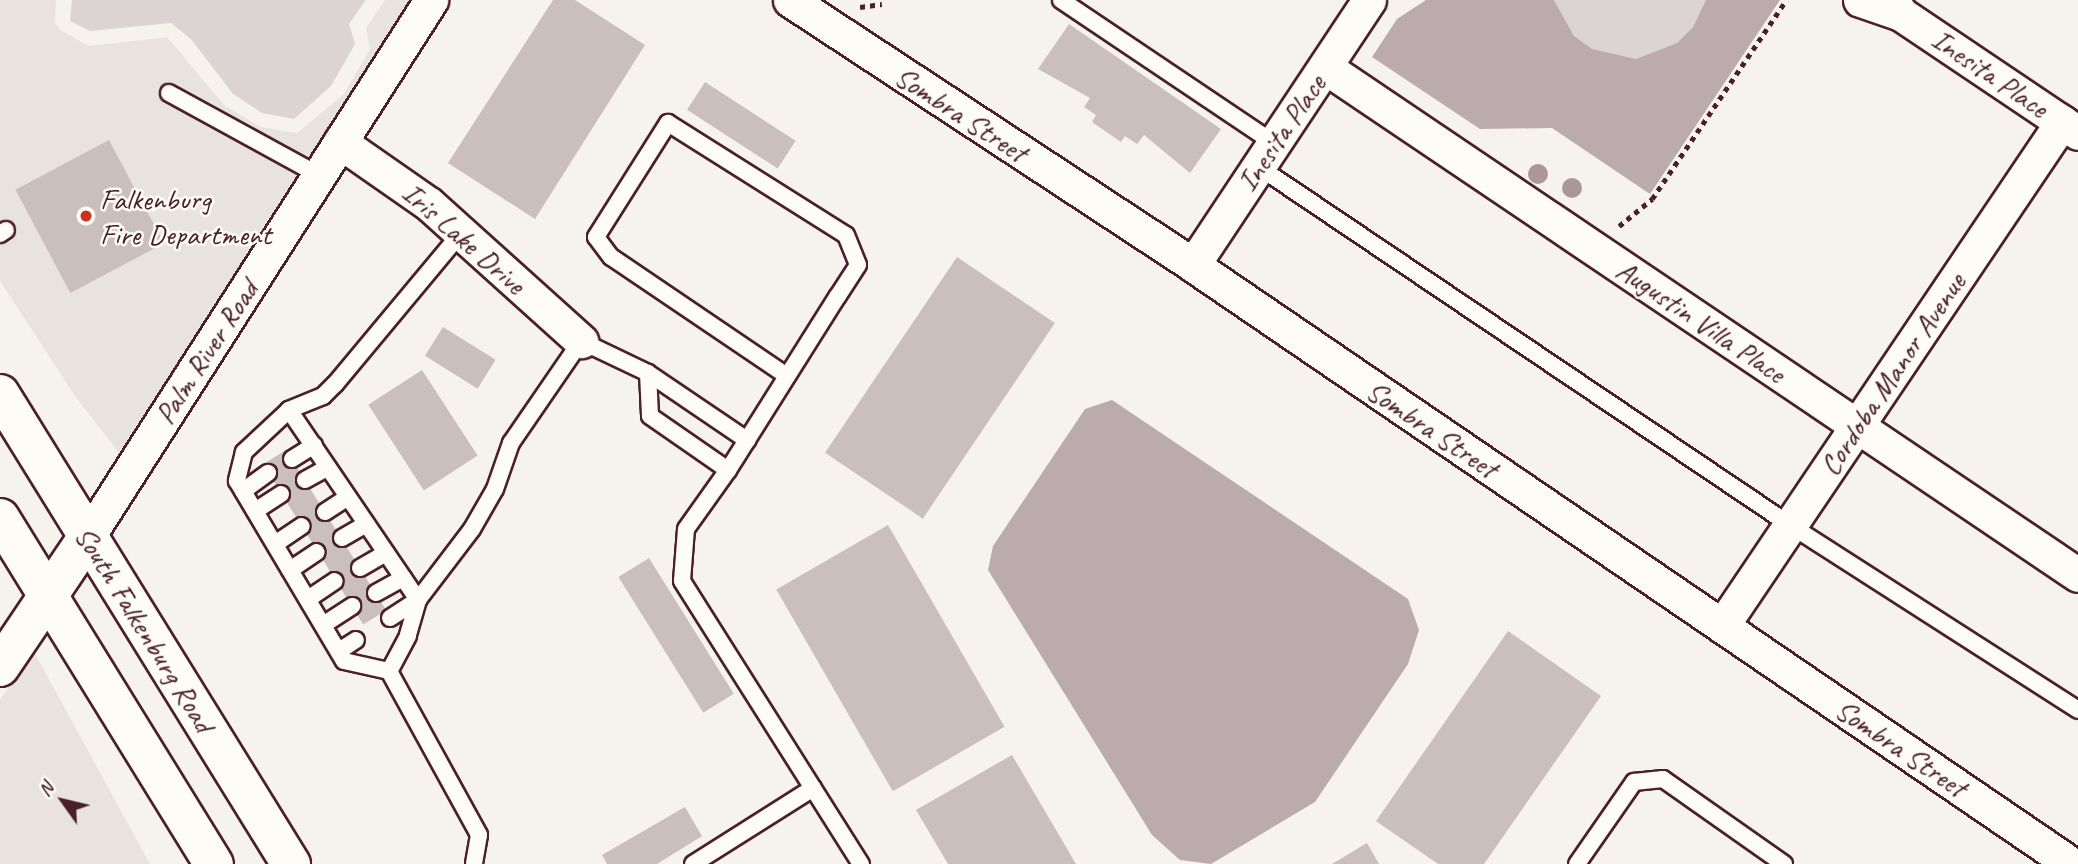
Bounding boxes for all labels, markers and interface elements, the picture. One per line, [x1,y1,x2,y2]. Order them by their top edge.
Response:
street label: Inesita Place [1925,21,2055,125]
street label: Sombra Street [888,58,1034,170]
street label: Inesita Place [1229,68,1333,198]
street label: Iris Lake Drive [394,174,534,302]
place label: Falkenburg Fire Department [100,181,269,251]
marker: Falkenburg Fire Department [78,208,94,224]
street label: Augustin Villa Place [1609,251,1793,391]
street label: Cordoba Manor Avenue [1811,266,1973,482]
street label: Palm River Road [146,272,266,432]
street label: Sombra Street [1360,372,1504,486]
street label: South Falkenburg Road [67,520,223,738]
street label: Sombra Street [1829,691,1973,805]
north arrow [28,766,98,836]
text: N [32,778,59,801]

